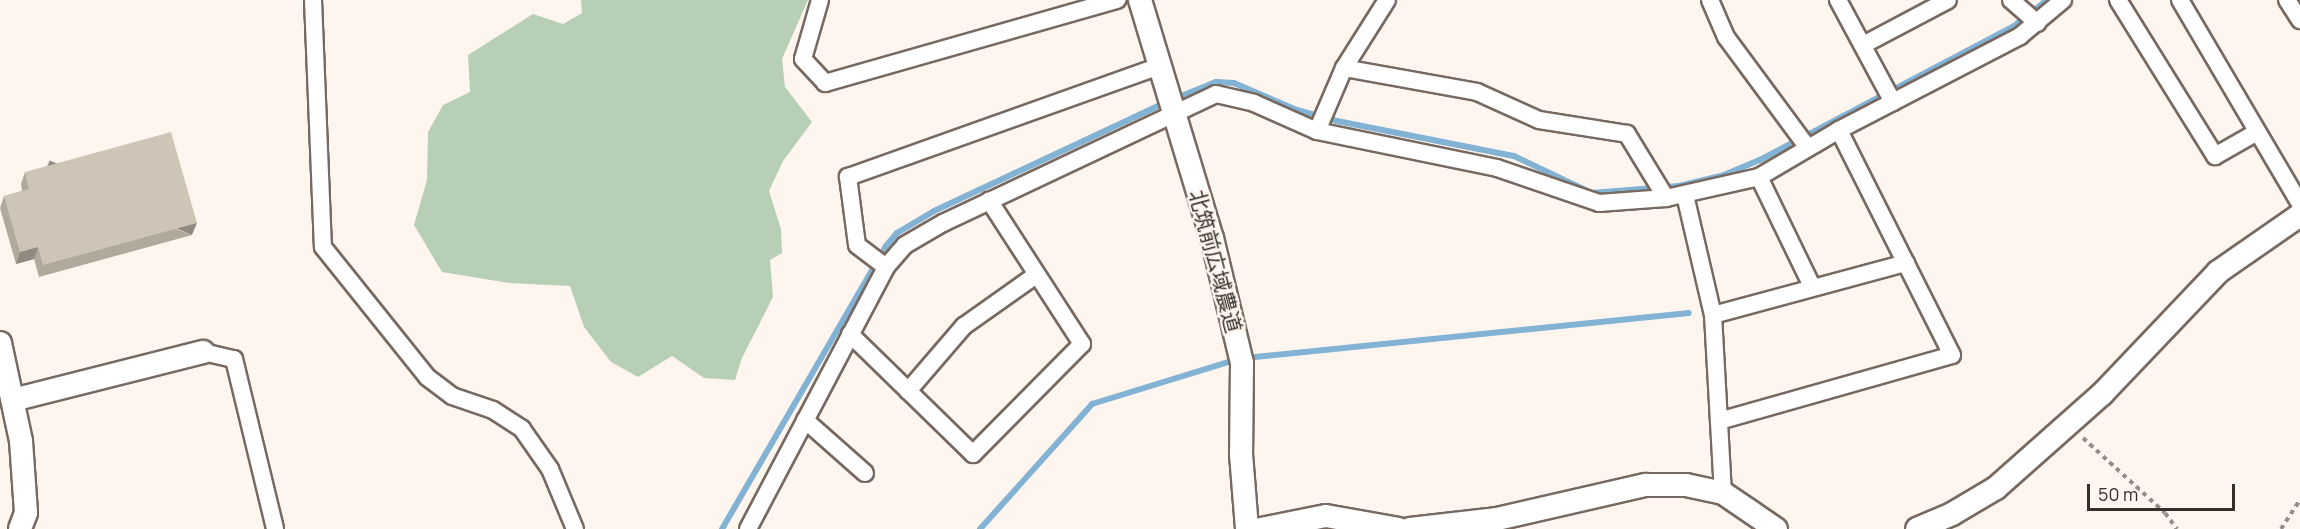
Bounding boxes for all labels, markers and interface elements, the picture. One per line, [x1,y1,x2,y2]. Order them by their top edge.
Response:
street label: 北筑前広域農道 [1185,187,1247,335]
scale bar [2090,472,2238,510]
text: 50 m [2098,482,2138,506]

